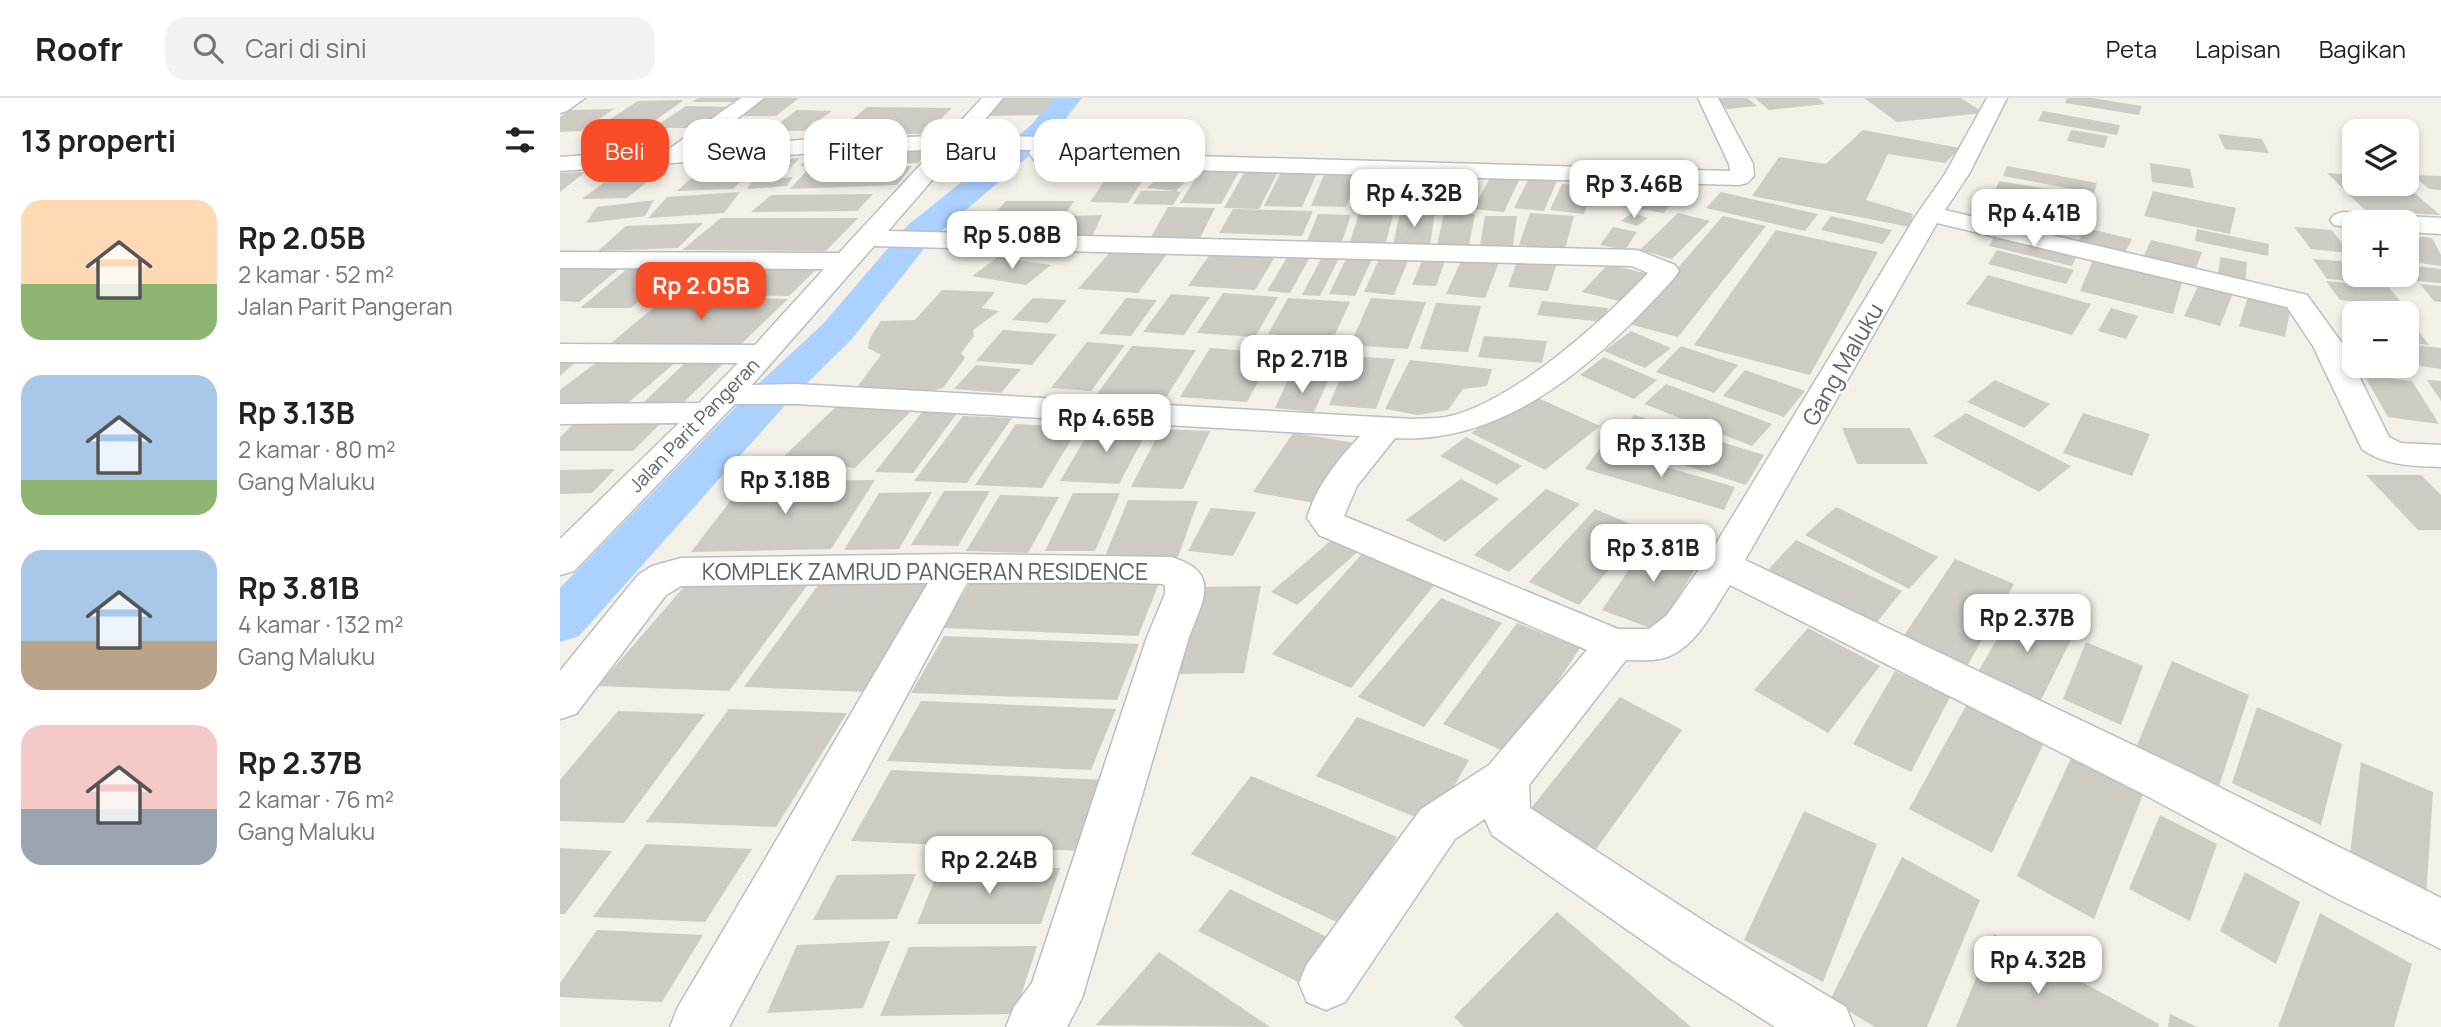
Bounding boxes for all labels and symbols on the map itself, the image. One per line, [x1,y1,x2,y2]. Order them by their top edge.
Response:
pin: Rp 3.46B [1562,160,1706,220]
pin: Rp 4.32B [1342,170,1486,229]
pin: Rp 4.41B [1962,190,2106,249]
pin: Rp 5.08B [940,212,1084,271]
pin: Rp 2.05B [629,262,773,322]
street label: Gang Maluku [1794,297,1890,431]
pin: Rp 2.71B [1230,336,1374,395]
street label: Jalan Parit Pangeran [623,352,765,498]
pin: Rp 4.65B [1034,394,1178,454]
pin: Rp 3.13B [1589,420,1733,479]
pin: Rp 3.18B [713,456,857,516]
pin: Rp 3.81B [1581,524,1725,584]
street label: KOMPLEK ZAMRUD PANGERAN RESIDENCE [702,555,1148,587]
pin: Rp 2.37B [1955,594,2099,654]
pin: Rp 2.24B [917,836,1061,896]
pin: Rp 4.32B [1966,936,2110,996]

